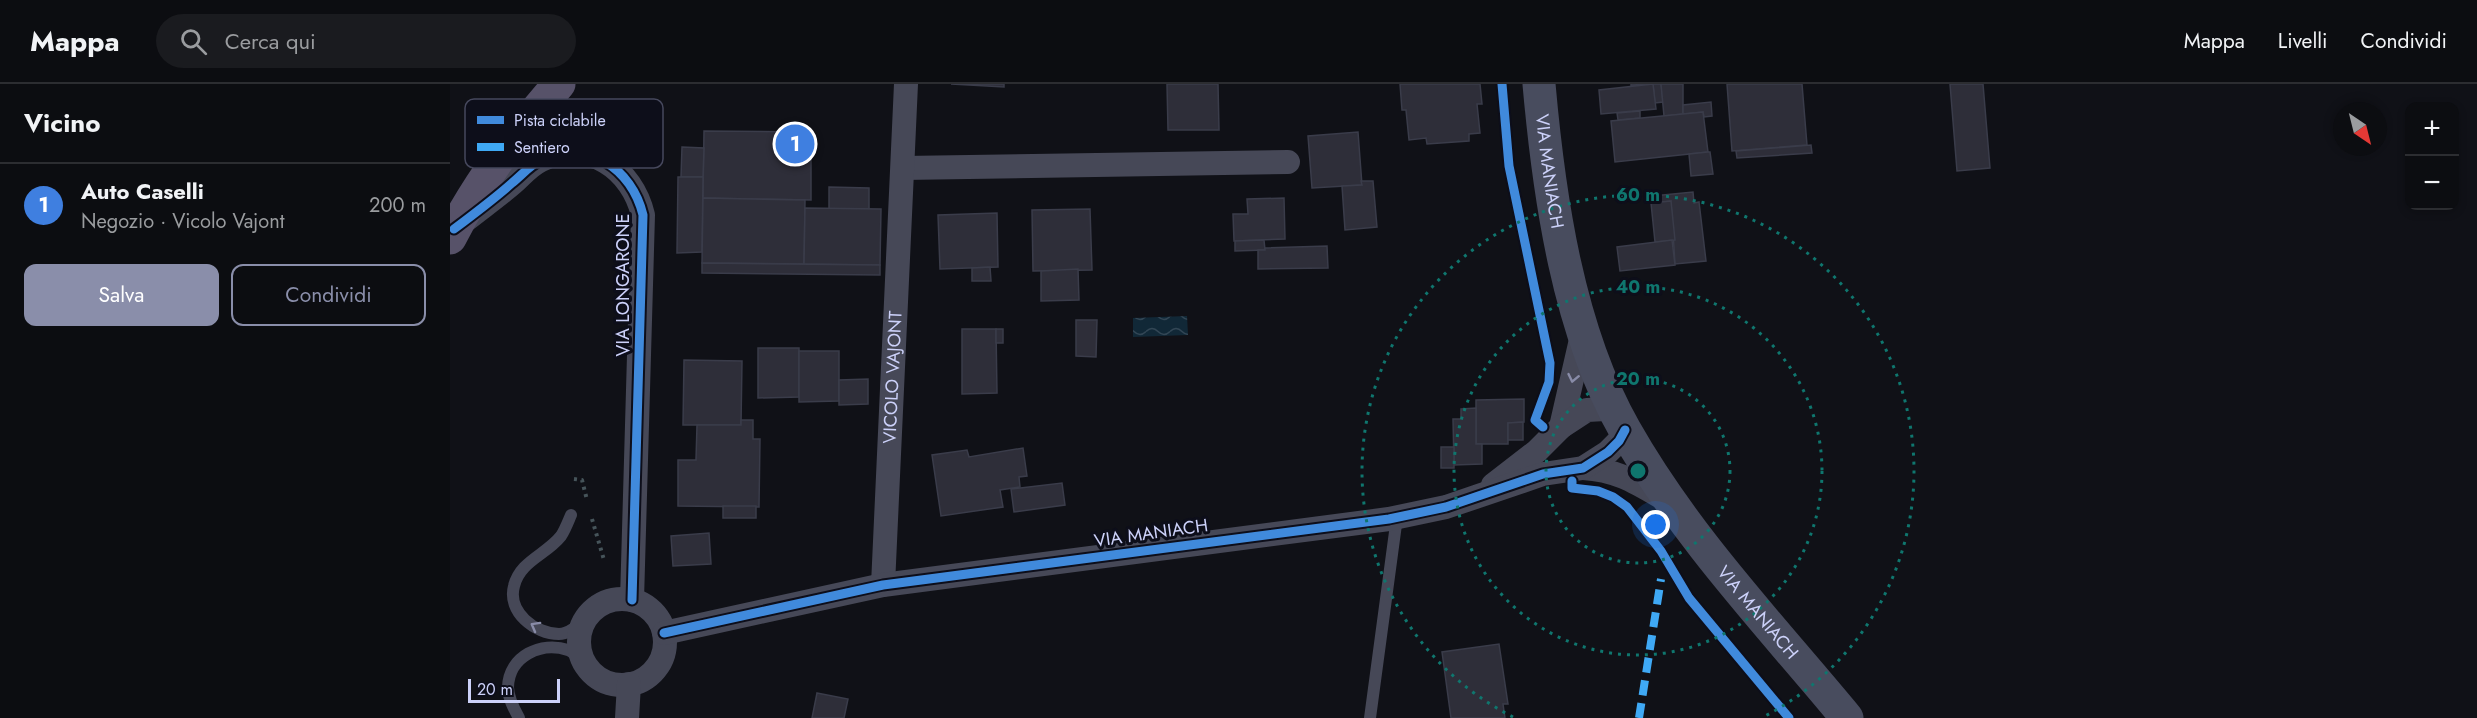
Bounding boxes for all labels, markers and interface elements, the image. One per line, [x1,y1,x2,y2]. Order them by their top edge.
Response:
search box [156,14,576,68]
text: Mappa [30,21,120,62]
icon: search [177,25,210,58]
text: Cerca qui [225,25,316,57]
text: Mappa [2184,26,2245,56]
text: Livelli [2278,26,2328,56]
text: Condividi [2361,26,2447,56]
legend [465,99,663,168]
north arrow [2333,102,2387,156]
map controls [2405,102,2459,210]
button: + [2405,102,2459,156]
text: Vicino [24,104,101,142]
text: Pista ciclabile [514,109,606,132]
street label: VIA MANIACH [1529,113,1570,231]
pin: 1 [776,122,814,166]
text: Sentiero [514,136,570,159]
button: − [2405,156,2459,210]
text: Auto Caselli [81,175,204,207]
text: 60 m [1616,182,1660,208]
text: 1 [38,191,49,220]
text: 200 m [369,191,426,220]
text: Negozio · Vicolo Vajont [81,207,285,236]
street label: VIA LONGARONE [610,214,636,356]
button: Salva [24,264,219,326]
button: Condividi [231,264,426,326]
text: 40 m [1616,274,1660,300]
street label: VICOLO VAJONT [877,310,909,444]
text: 20 m [1616,366,1660,392]
one-way arrow [1567,373,1580,383]
centre of rings [1628,461,1648,481]
your location [1641,510,1670,539]
street label: VIA MANIACH [1092,512,1210,554]
street label: VIA MANIACH [1711,560,1805,665]
one-way arrow [531,622,541,633]
scale bar [468,676,560,704]
text: 20 m [477,678,513,701]

